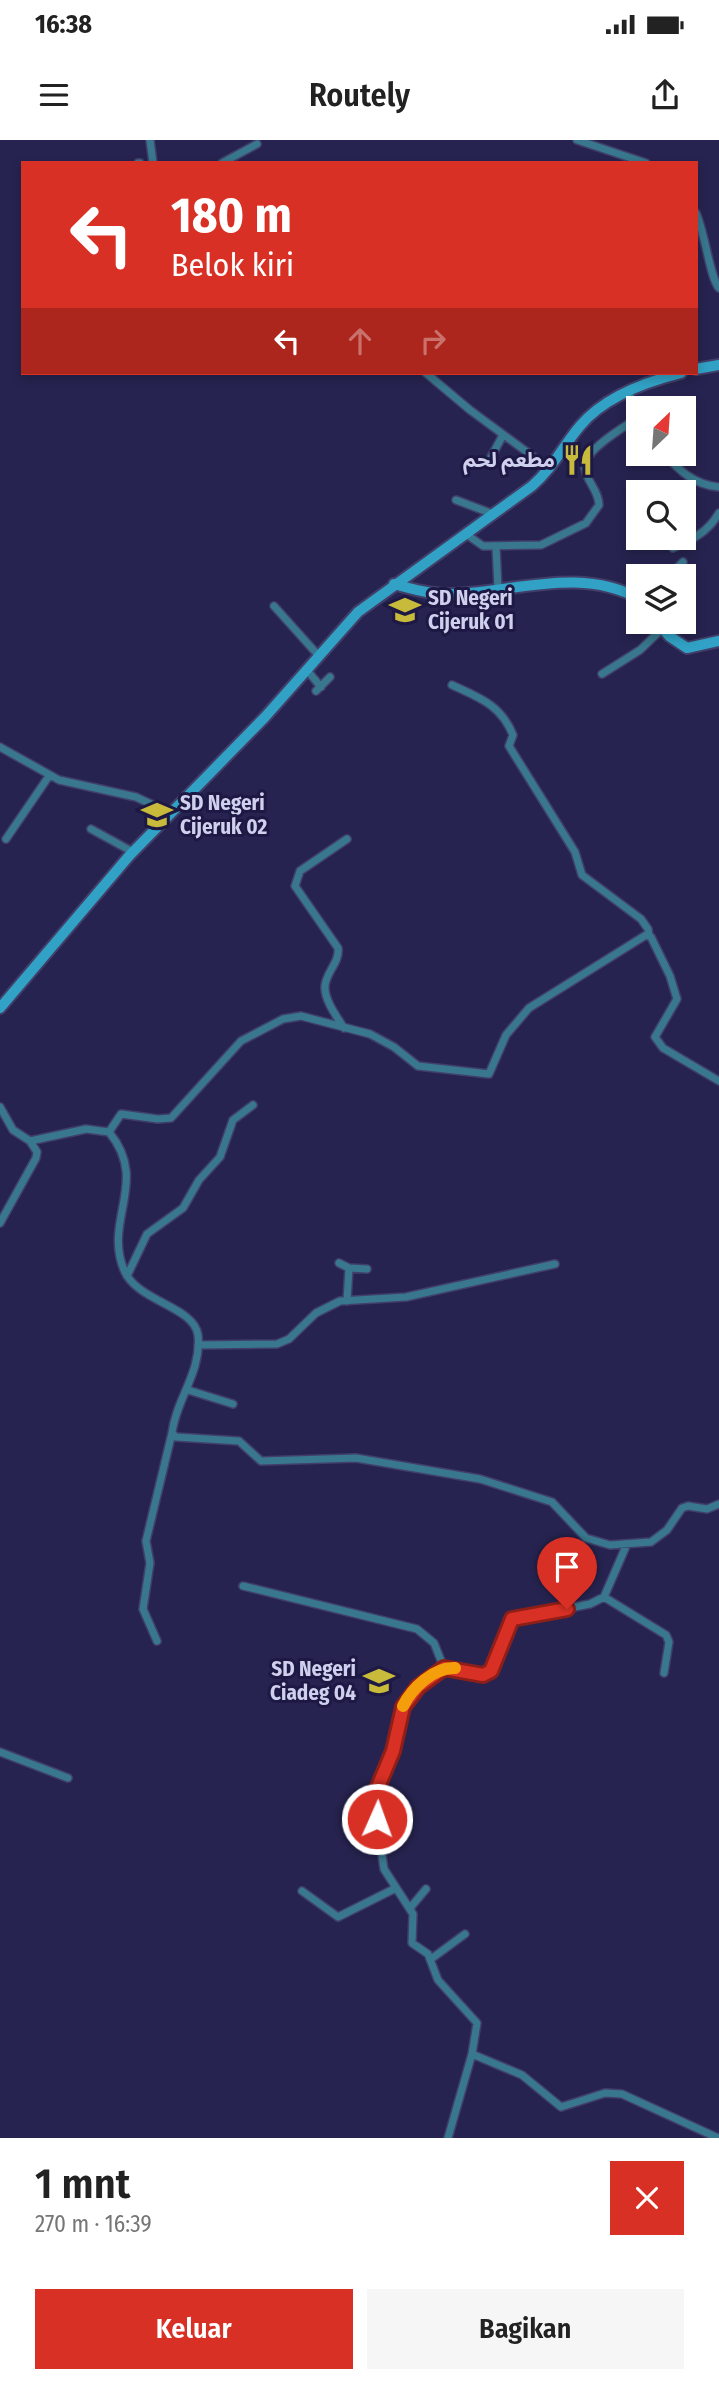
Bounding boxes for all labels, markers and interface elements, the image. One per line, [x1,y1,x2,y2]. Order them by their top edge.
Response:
text: 16:38 [35,9,92,40]
icon: menu [35,76,73,114]
text: Routely [309,76,410,114]
icon: share [646,76,684,114]
text: 180 m [171,186,292,245]
icon: left [56,189,147,280]
text: Belok kiri [171,246,294,284]
icon: left [268,322,306,360]
icon: ahead [341,322,379,360]
icon: right [414,322,452,360]
north arrow [626,396,696,466]
map controls [626,396,696,634]
restaurant icon: مطعم لحم [561,443,595,477]
place label: مطعم لحم [463,447,555,475]
button: search [626,480,696,550]
button: layers [626,564,696,634]
place label: SD Negeri Cijeruk 01 [428,585,514,635]
school or university icon: SD Negeri Cijeruk 01 [388,593,422,627]
place label: SD Negeri Cijeruk 02 [180,790,267,840]
school or university icon: SD Negeri Cijeruk 02 [140,798,174,832]
pin [537,1537,597,1609]
icon: arrive [548,1548,586,1586]
place label: SD Negeri Ciadeg 04 [270,1656,356,1706]
school or university icon: SD Negeri Ciadeg 04 [362,1664,396,1698]
position arrow [340,1782,414,1856]
text: 1 mnt [35,2159,130,2209]
button: close [610,2161,684,2235]
text: 270 m · 16:39 [35,2210,152,2238]
button: Keluar [35,2289,353,2369]
button: Bagikan [367,2289,684,2369]

